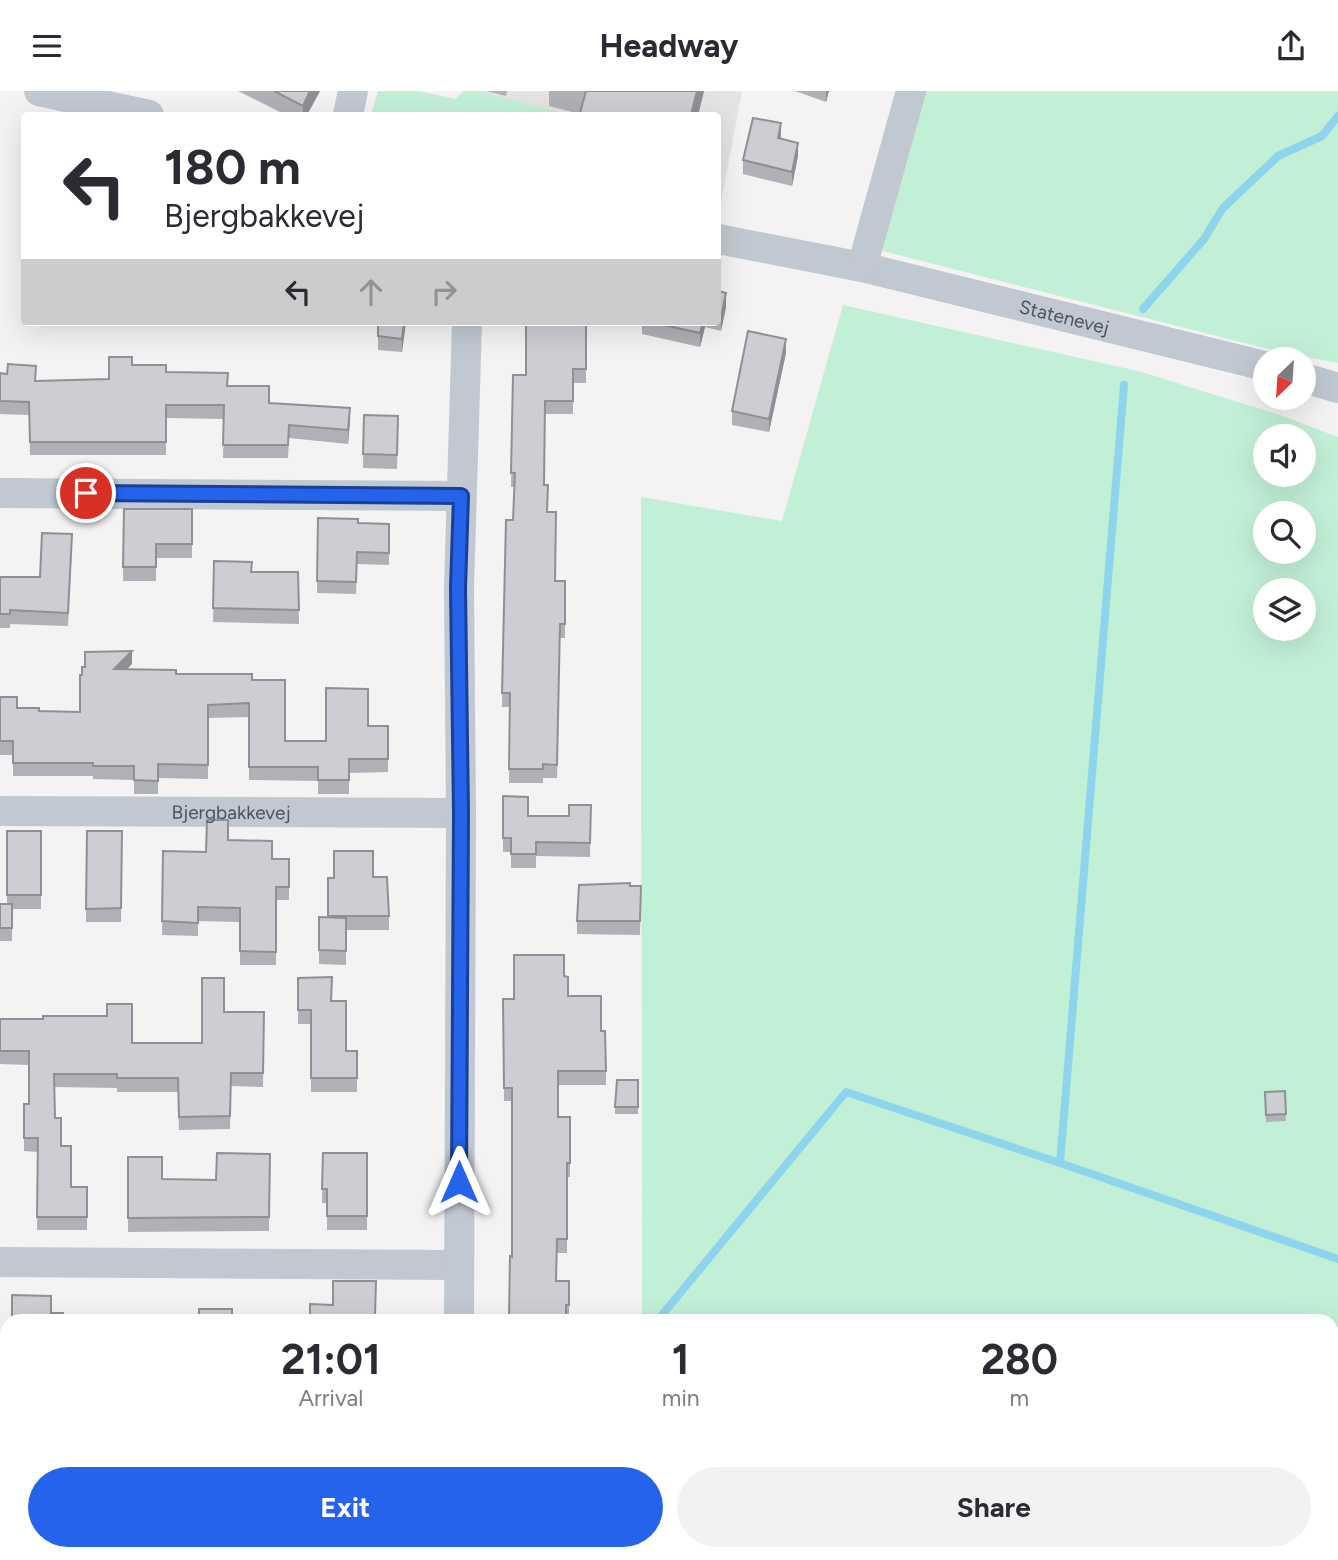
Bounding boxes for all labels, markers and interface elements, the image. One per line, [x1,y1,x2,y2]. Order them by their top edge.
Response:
icon: menu [28,27,66,65]
text: Headway [599,27,739,65]
icon: share [1272,27,1310,65]
text: 180 m [164,137,301,196]
icon: left [49,140,140,231]
text: Bjergbakkevej [164,197,364,235]
icon: left [279,273,317,311]
icon: ahead [352,273,390,311]
icon: right [425,273,463,311]
street label: Statenevej [1017,295,1112,339]
north arrow [1253,347,1316,409]
map controls [1253,347,1316,641]
button: sound [1253,424,1316,487]
pin [56,463,116,523]
icon: arrive [67,474,105,512]
button: search [1253,501,1316,564]
button: layers [1253,578,1316,641]
street label: Bjergbakkevej [171,801,291,824]
position arrow [422,1145,496,1219]
text: 21:01 [281,1334,381,1385]
text: 1 [672,1334,690,1385]
text: 280 [981,1334,1058,1385]
text: Arrival [298,1384,363,1412]
text: min [662,1384,700,1412]
text: m [1009,1384,1029,1412]
button: Exit [28,1467,663,1547]
button: Share [677,1467,1311,1547]

